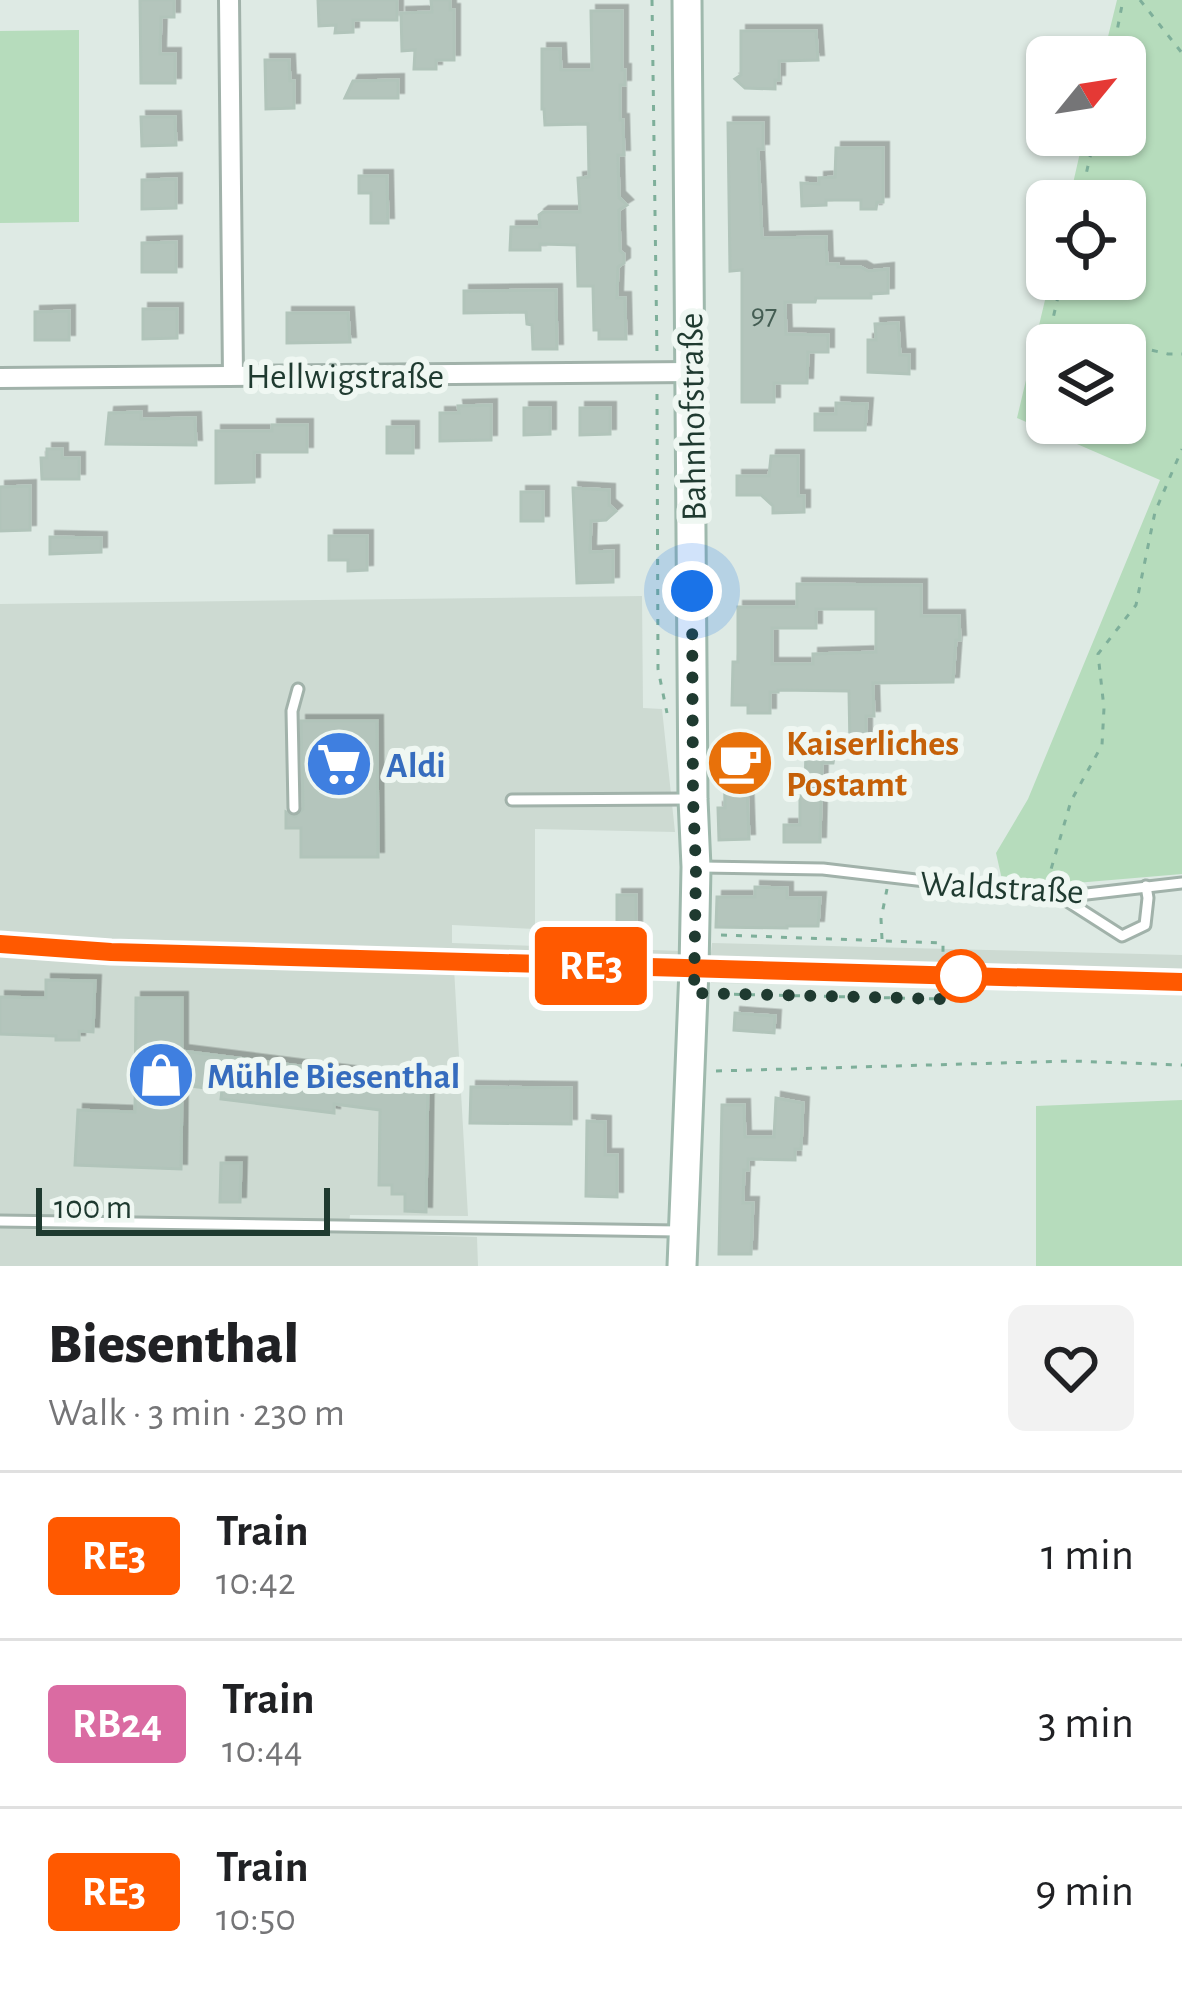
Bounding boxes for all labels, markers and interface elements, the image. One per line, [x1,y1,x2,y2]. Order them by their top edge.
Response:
north arrow [1026,36,1146,156]
map controls [1026,36,1146,444]
button: locate [1026,180,1146,300]
house number: 97 [751,300,777,330]
street label: Bahnhofstraße [673,312,713,522]
button: layers [1026,324,1146,444]
street label: Hellwigstraße [246,359,444,395]
your location [662,561,722,621]
place label: Kaiserliches Postamt [786,726,959,803]
cafe icon: Kaiserliches Postamt [705,728,775,798]
supermarket icon: Aldi [304,729,374,799]
place label: Aldi [386,748,446,784]
street label: Waldstraße [919,866,1085,910]
line badge: RE3 [522,927,660,1005]
text: RE3 [559,945,623,987]
unlabelled marker [936,951,986,1001]
shop icon: Mühle Biesenthal [126,1040,196,1110]
place label: Mühle Biesenthal [207,1059,460,1095]
scale bar [36,1182,330,1235]
text: 100 m [54,1192,132,1225]
button: heart [1008,1305,1134,1431]
text: Biesenthal [48,1316,299,1373]
text: Walk · 3 min · 230 m [48,1394,345,1433]
text: Train [216,1509,308,1554]
text: 1 min [1041,1533,1134,1578]
text: RE3 [82,1535,146,1577]
text: 10:42 [216,1563,295,1602]
text: Train [222,1677,315,1722]
text: 3 min [1038,1701,1134,1746]
text: RB24 [72,1703,162,1745]
text: 10:44 [222,1731,302,1770]
text: Train [216,1845,308,1890]
text: 9 min [1035,1869,1134,1914]
text: RE3 [82,1871,146,1913]
text: 10:50 [216,1899,296,1938]

